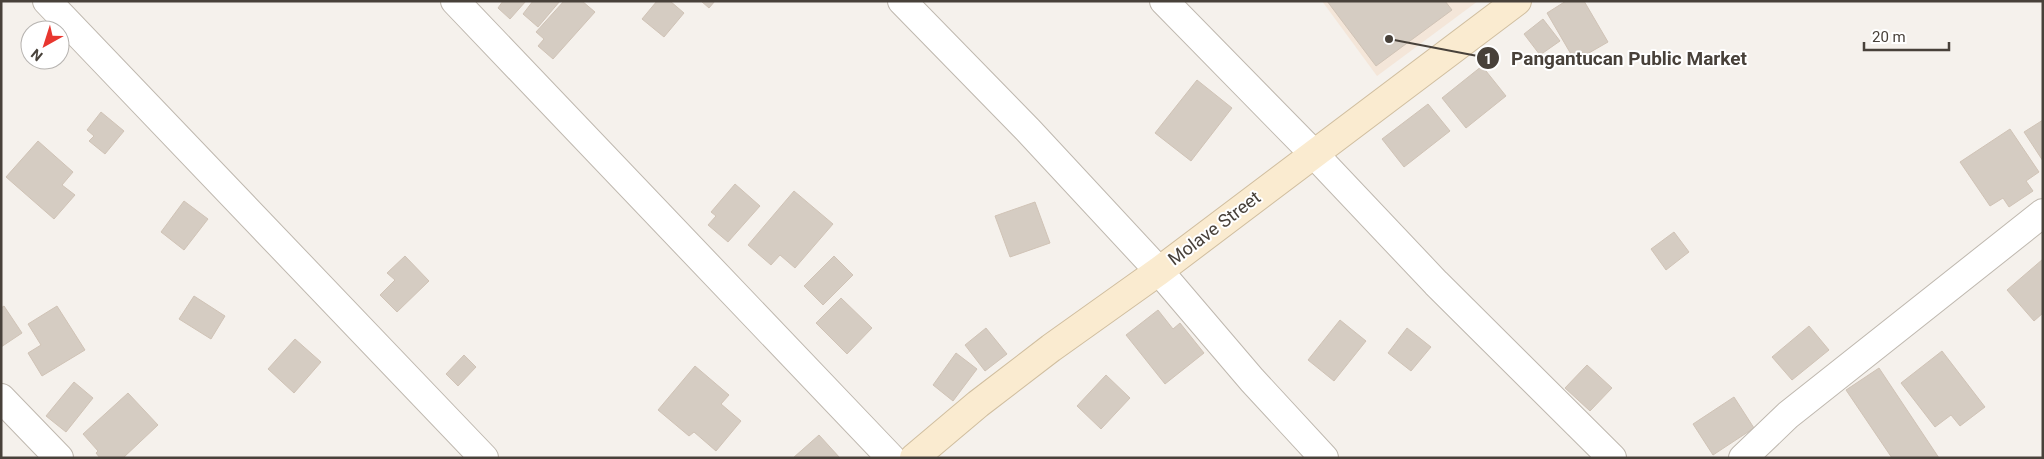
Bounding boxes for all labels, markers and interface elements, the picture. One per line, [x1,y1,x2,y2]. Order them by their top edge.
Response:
north arrow [20,20,70,70]
scale bar [1864,20,1949,52]
text: 20 m [1872,28,1906,46]
callout: Pangantucan Public Market [1476,41,1757,75]
text: N [28,46,46,64]
text: Pangantucan Public Market [1511,47,1747,70]
text: 1 [1484,50,1492,68]
street label: Molave Street [1164,186,1264,270]

